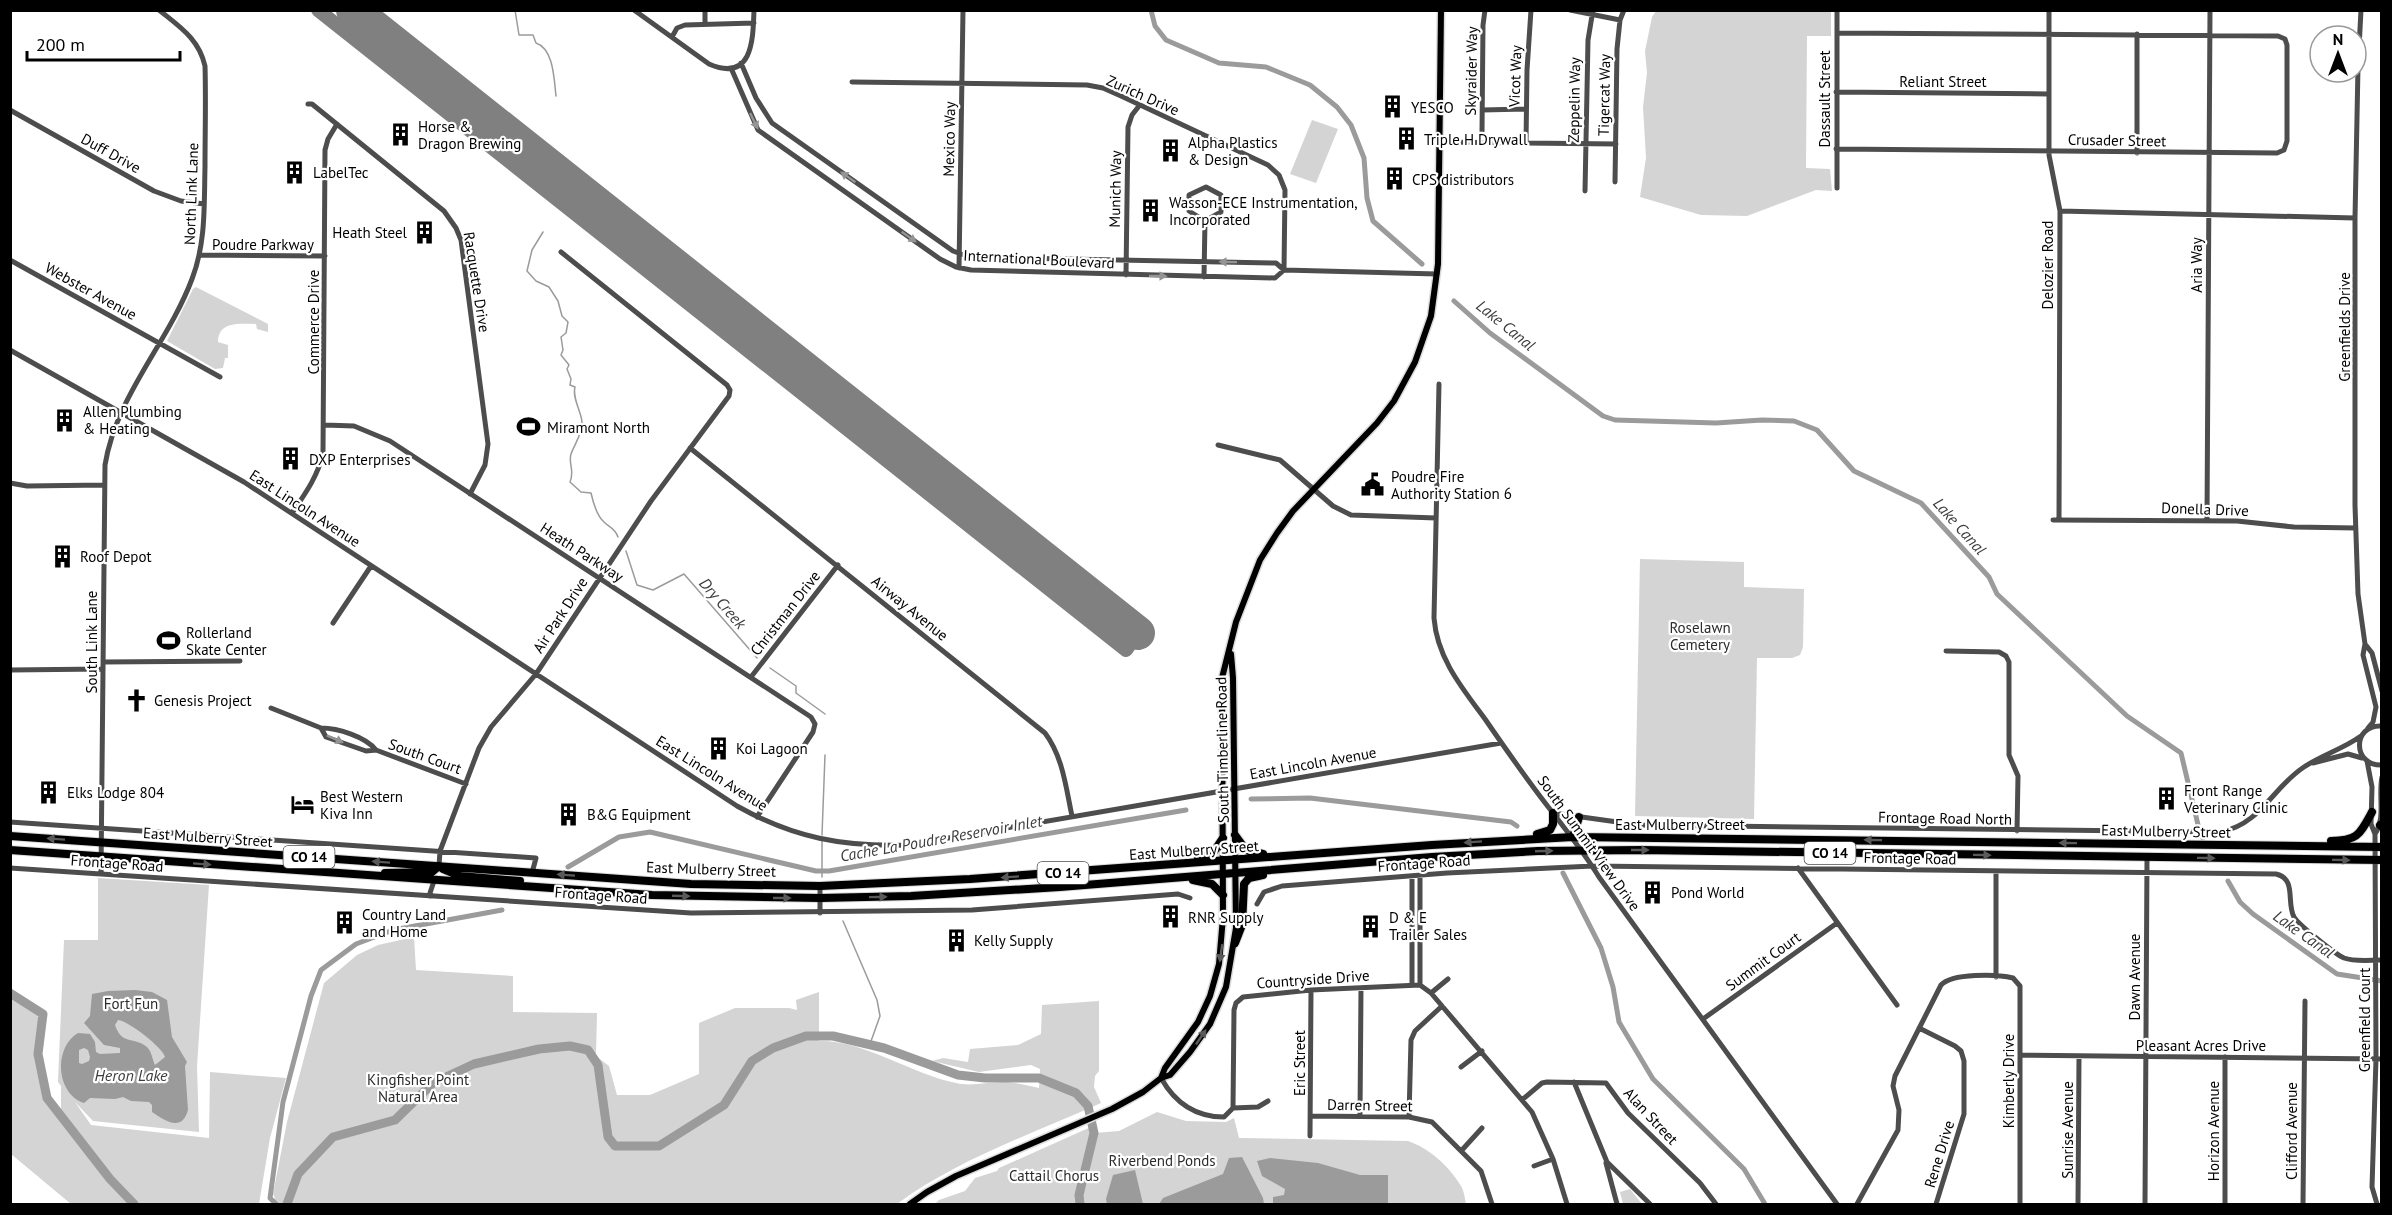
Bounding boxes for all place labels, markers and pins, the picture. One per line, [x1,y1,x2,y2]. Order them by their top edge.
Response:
building icon: YESCO [1380,94,1406,120]
place label: YESCO [1411,98,1454,117]
place label: Horse & Dragon Brewing [418,117,521,153]
building icon: Horse & Dragon Brewing [387,122,413,148]
building icon: Triple H Drywall [1393,126,1419,152]
place label: Triple H Drywall [1424,130,1528,149]
place label: Alpha Plastics & Design [1188,133,1278,169]
building icon: Alpha Plastics & Design [1157,138,1183,164]
building icon: LabelTec [282,159,308,185]
place label: LabelTec [313,163,369,182]
building icon: CPS distributors [1381,166,1407,192]
place label: CPS distributors [1412,170,1514,189]
place label: Wasson-ECE Instrumentation, Incorporated [1169,193,1358,229]
building icon: Wasson-ECE Instrumentation, Incorporated [1138,198,1164,224]
building icon: Heath Steel [412,219,438,245]
place label: Heath Steel [332,223,408,242]
place label: Allen Plumbing & Heating [83,402,182,438]
building icon: Allen Plumbing & Heating [52,407,78,433]
sports icon: Miramont North [516,414,542,440]
place label: Miramont North [547,418,650,437]
building icon: DXP Enterprises [278,446,304,472]
place label: DXP Enterprises [309,450,411,469]
place label: Poudre Fire Authority Station 6 [1391,467,1512,503]
public building icon: Poudre Fire Authority Station 6 [1360,472,1386,498]
building icon: Roof Depot [49,543,75,569]
place label: Roof Depot [80,547,152,566]
place label: Rollerland Skate Center [186,623,267,659]
sports icon: Rollerland Skate Center [155,628,181,654]
church icon: Genesis Project [123,687,149,713]
place label: Genesis Project [154,691,252,710]
building icon: Koi Lagoon [705,735,731,761]
place label: Koi Lagoon [736,739,808,758]
building icon: Elks Lodge 804 [36,779,62,805]
place label: Front Range Veterinary Clinic [2183,781,2288,817]
place label: Elks Lodge 804 [67,783,164,802]
building icon: Front Range Veterinary Clinic [2153,786,2179,812]
place label: Best Western Kiva Inn [320,787,403,823]
hotel icon: Best Western Kiva Inn [289,792,315,818]
building icon: B&G Equipment [556,801,582,827]
place label: B&G Equipment [587,805,691,824]
building icon: Pond World [1640,879,1666,905]
place label: Pond World [1671,883,1744,902]
building icon: RNR Supply [1157,904,1183,930]
place label: Country Land and Home [362,905,446,941]
place label: RNR Supply [1188,908,1264,927]
place label: D & E Trailer Sales [1389,908,1467,944]
building icon: Country Land and Home [331,910,357,936]
building icon: D & E Trailer Sales [1358,913,1384,939]
building icon: Kelly Supply [943,927,969,953]
place label: Kelly Supply [974,931,1053,950]

